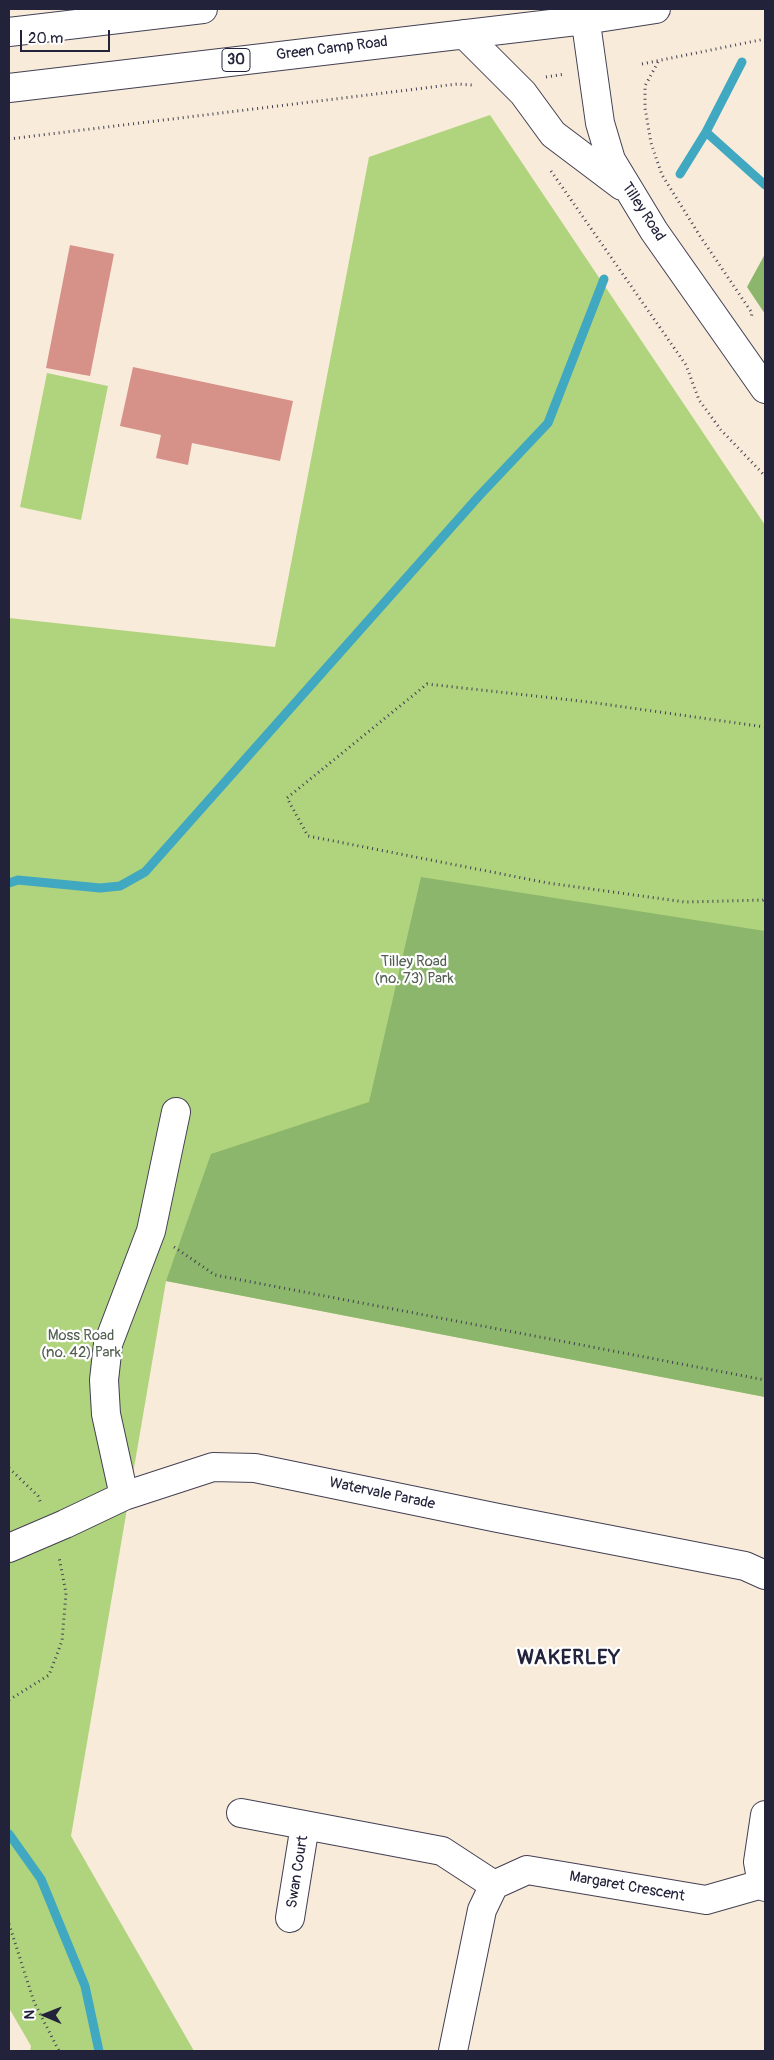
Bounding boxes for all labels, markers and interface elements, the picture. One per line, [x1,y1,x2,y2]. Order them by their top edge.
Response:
scale bar [22,20,112,52]
text: 20 m [28,29,63,48]
street label: Green Camp Road [275,33,389,65]
road number: 30 [222,48,250,72]
street label: Tilley Road [617,179,669,245]
park label: Tilley Road (no. 73) Park [374,953,454,988]
park label: Moss Road (no. 42) Park [41,1327,121,1362]
street label: Watervale Parade [327,1474,437,1514]
district label: WAKERLEY [516,1647,622,1671]
street label: Swan Court [283,1834,313,1910]
street label: Margaret Crescent [568,1868,686,1906]
north arrow [20,1990,70,2040]
text: N [21,2010,38,2020]

